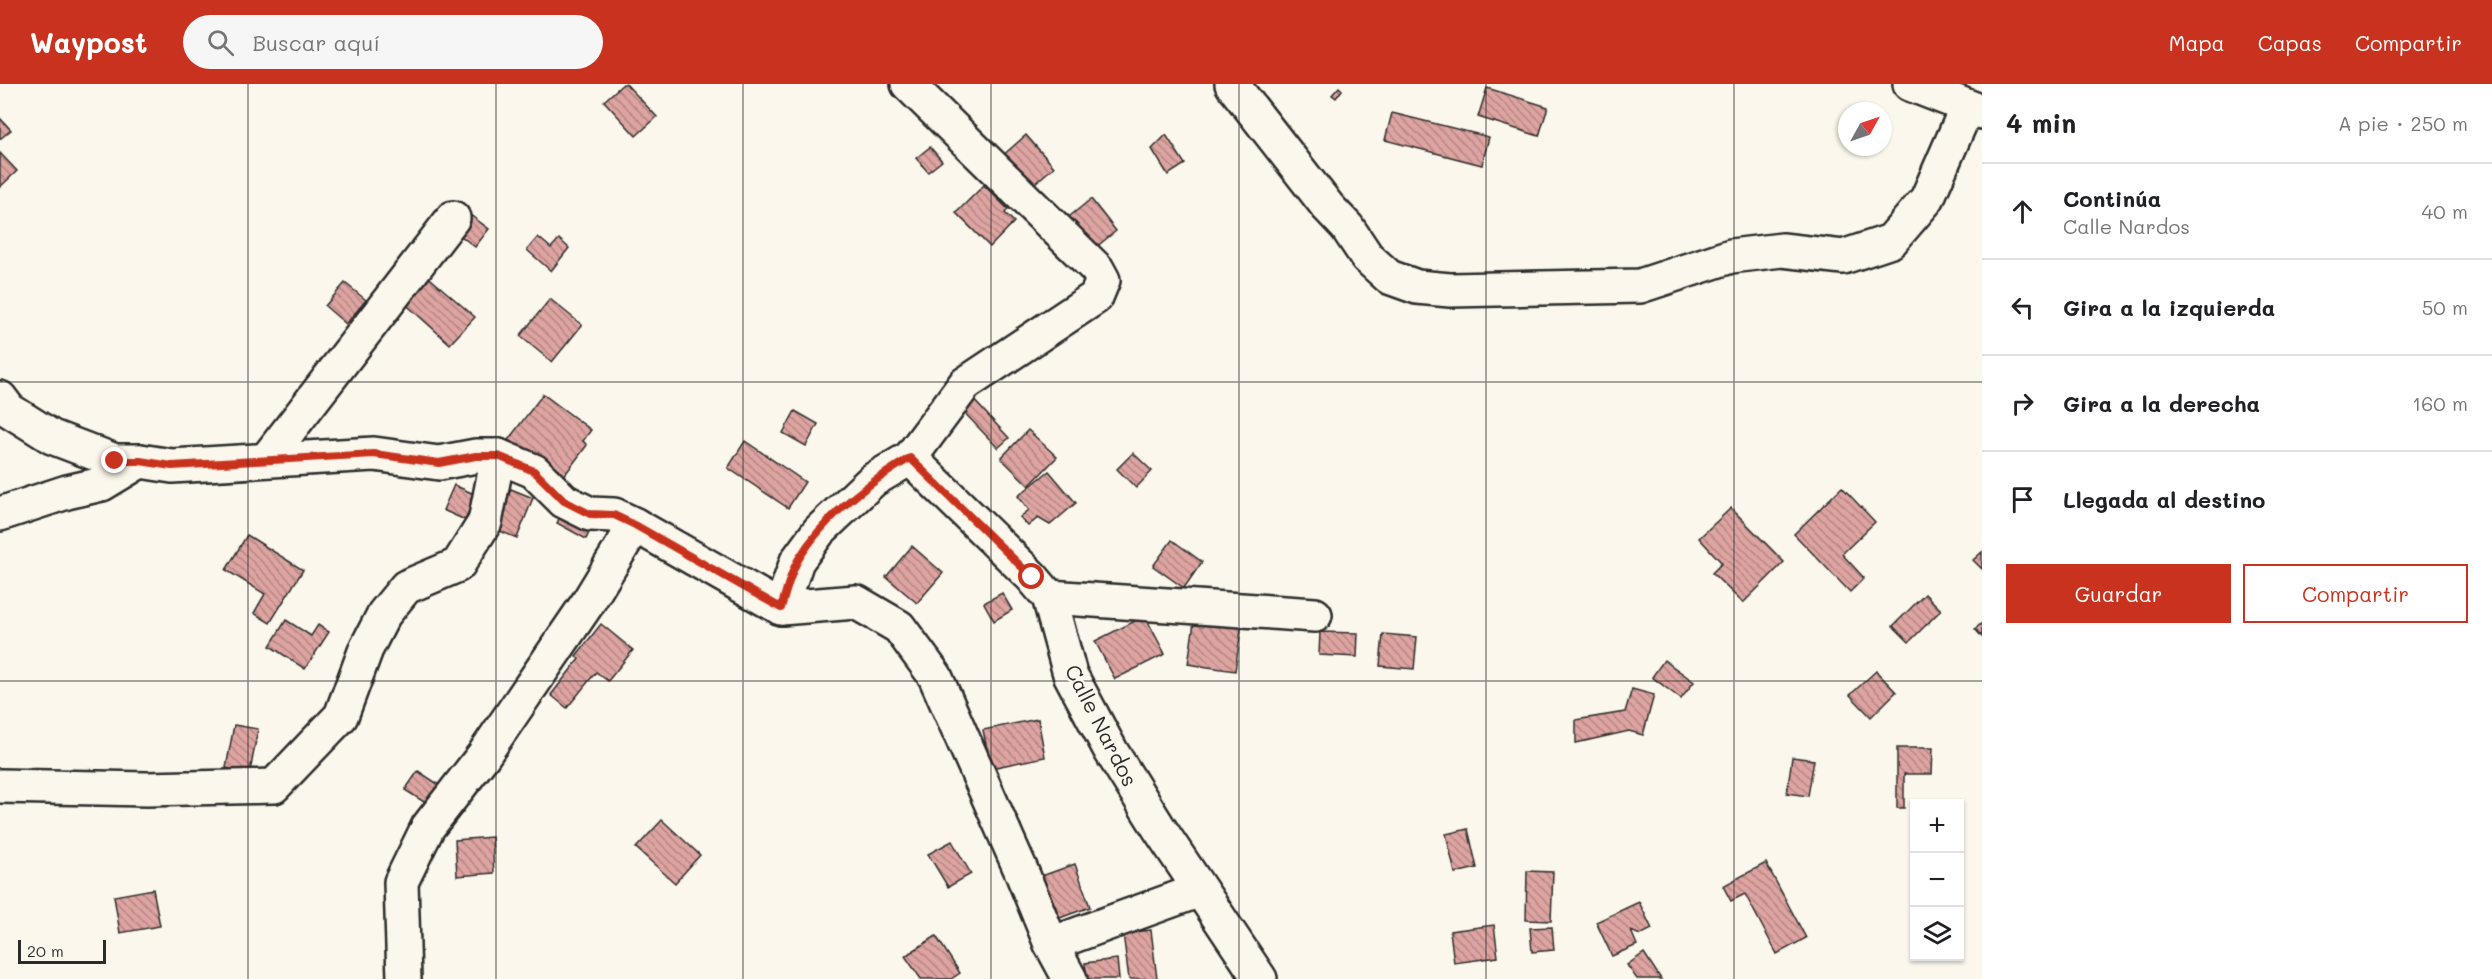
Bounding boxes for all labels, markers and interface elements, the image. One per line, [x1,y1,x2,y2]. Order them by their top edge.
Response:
search box [183,15,603,69]
text: Waypost [30,24,147,60]
icon: search [204,26,237,59]
text: Buscar aquí [252,28,380,57]
text: Mapa [2169,29,2225,56]
text: Capas [2258,29,2322,56]
text: Compartir [2355,29,2462,56]
north arrow [1838,102,1892,156]
text: 4 min [2006,106,2076,140]
text: A pie · 250 m [2338,110,2468,136]
text: Continúa [2063,184,2161,213]
icon: ahead [2006,195,2039,228]
text: 40 m [2422,198,2468,224]
text: Calle Nardos [2063,213,2190,239]
icon: left [2006,291,2039,324]
text: Gira a la izquierda [2063,293,2275,322]
text: 50 m [2422,294,2468,320]
icon: right [2006,387,2039,420]
text: Gira a la derecha [2063,389,2260,418]
text: 160 m [2412,390,2468,416]
route end [101,447,127,473]
icon: arrive [2006,483,2039,516]
text: Llegada al destino [2063,485,2265,514]
route start [1018,563,1044,589]
button: Guardar [2006,564,2231,623]
button: Compartir [2243,564,2468,623]
street label: Calle Nardos [1060,659,1144,791]
map controls [1910,799,1964,961]
button: + [1910,799,1964,853]
button: − [1910,853,1964,907]
button: layers [1910,907,1964,961]
scale bar [18,937,106,964]
text: 20 m [27,940,64,961]

